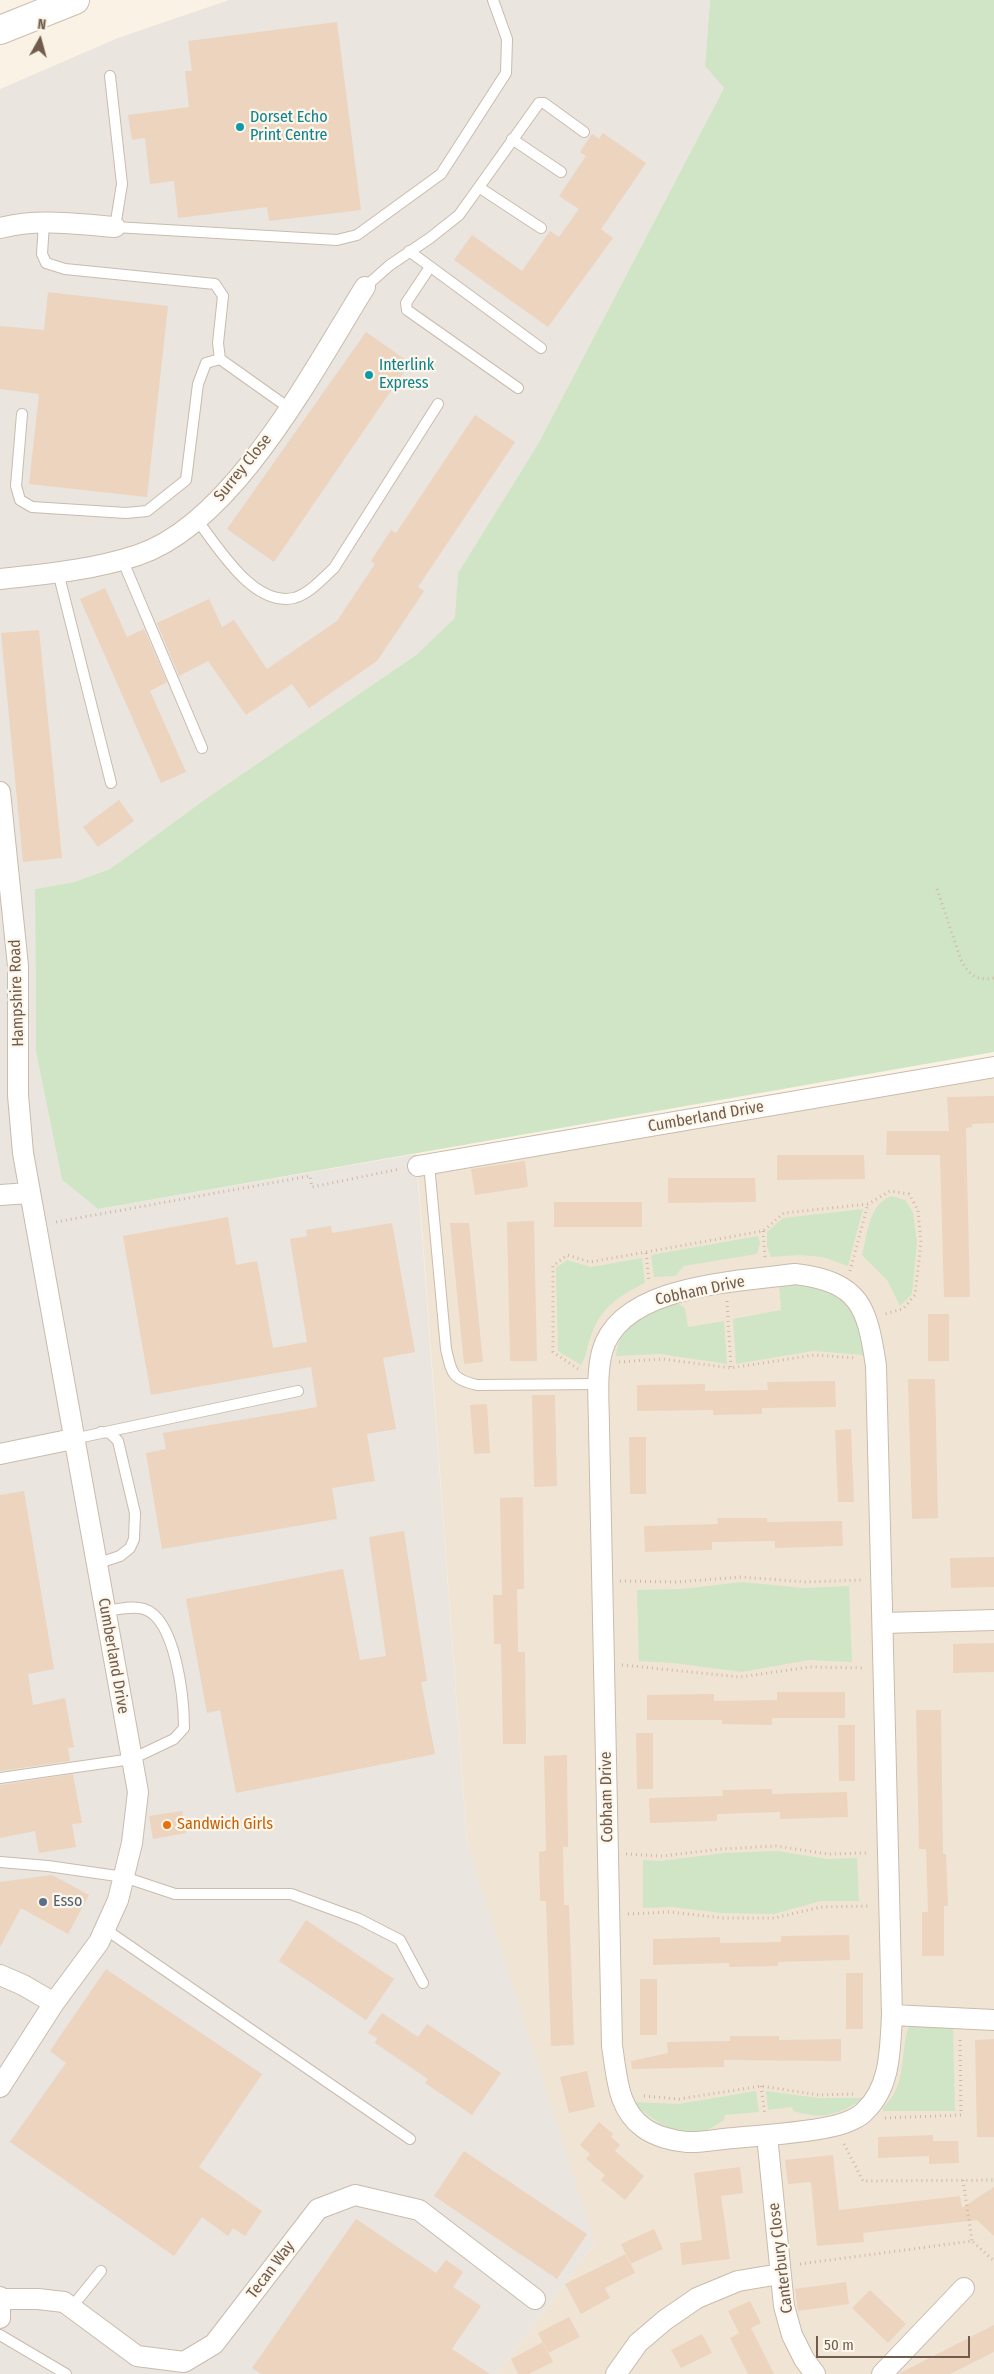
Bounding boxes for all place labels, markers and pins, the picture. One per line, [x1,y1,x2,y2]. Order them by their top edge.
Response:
place label: Dorset Echo Print Centre [250,108,328,146]
marker: Dorset Echo Print Centre [234,121,246,133]
place label: Interlink Express [379,356,434,394]
marker: Interlink Express [363,369,375,381]
place label: Sandwich Girls [177,1815,273,1835]
marker: Sandwich Girls [161,1819,173,1831]
place label: Esso [53,1892,82,1912]
marker: Esso [37,1896,49,1908]

